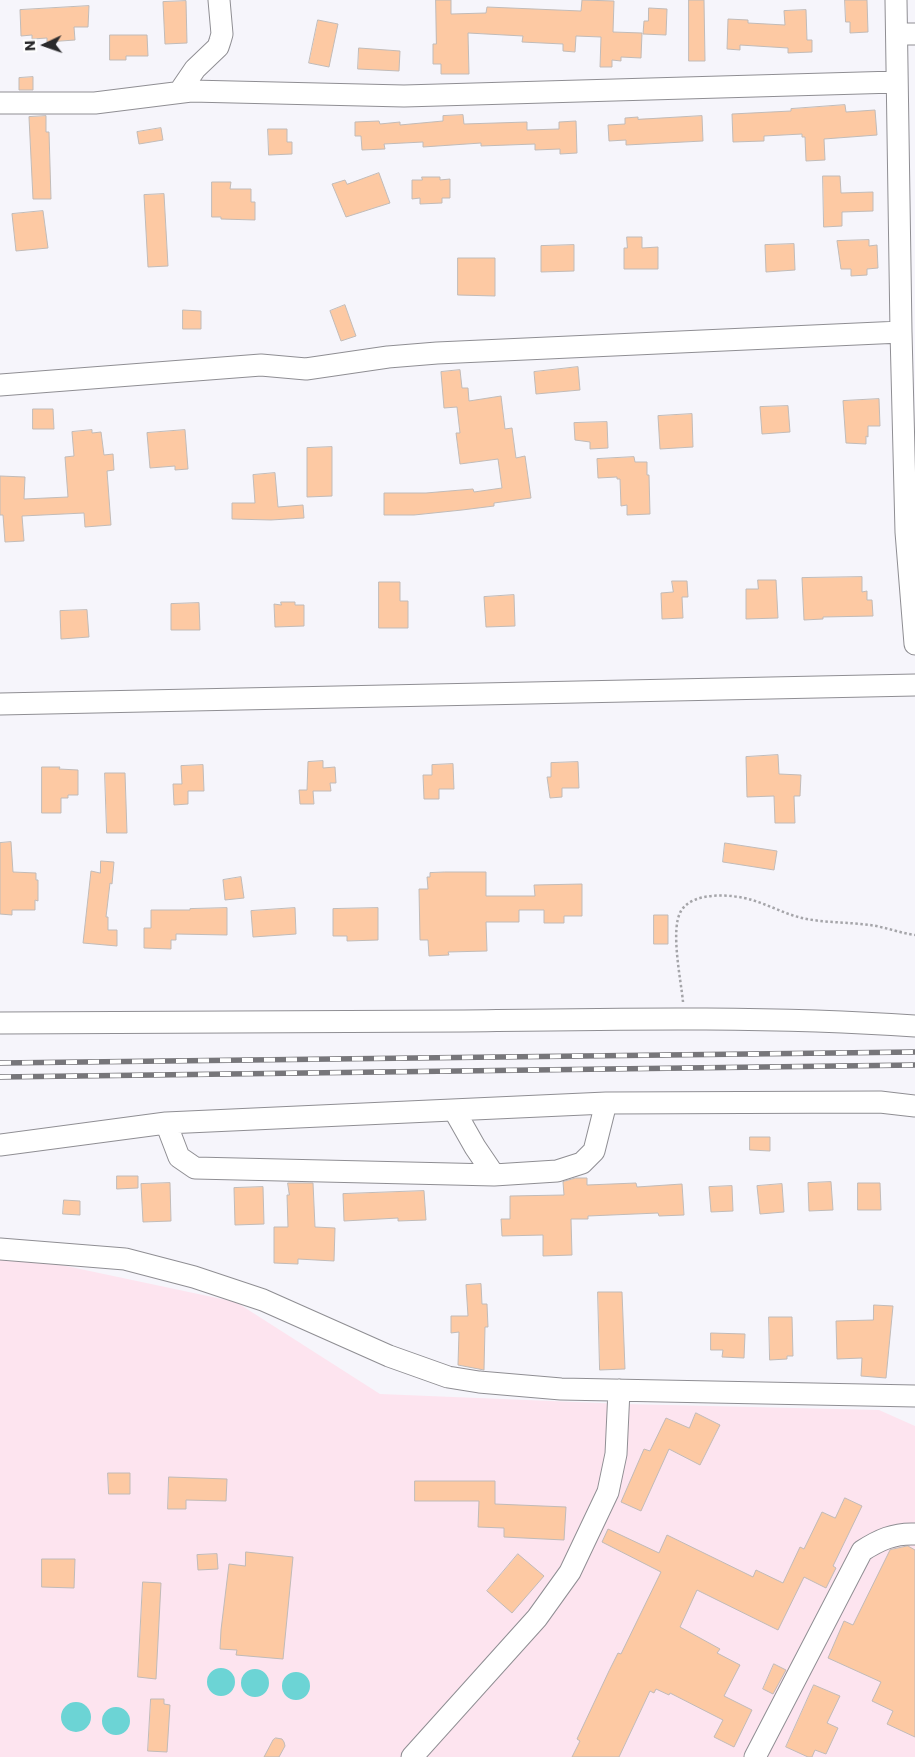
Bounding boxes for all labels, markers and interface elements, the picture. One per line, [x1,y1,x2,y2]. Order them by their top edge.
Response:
north arrow [20,20,70,70]
text: N [20,40,40,52]

